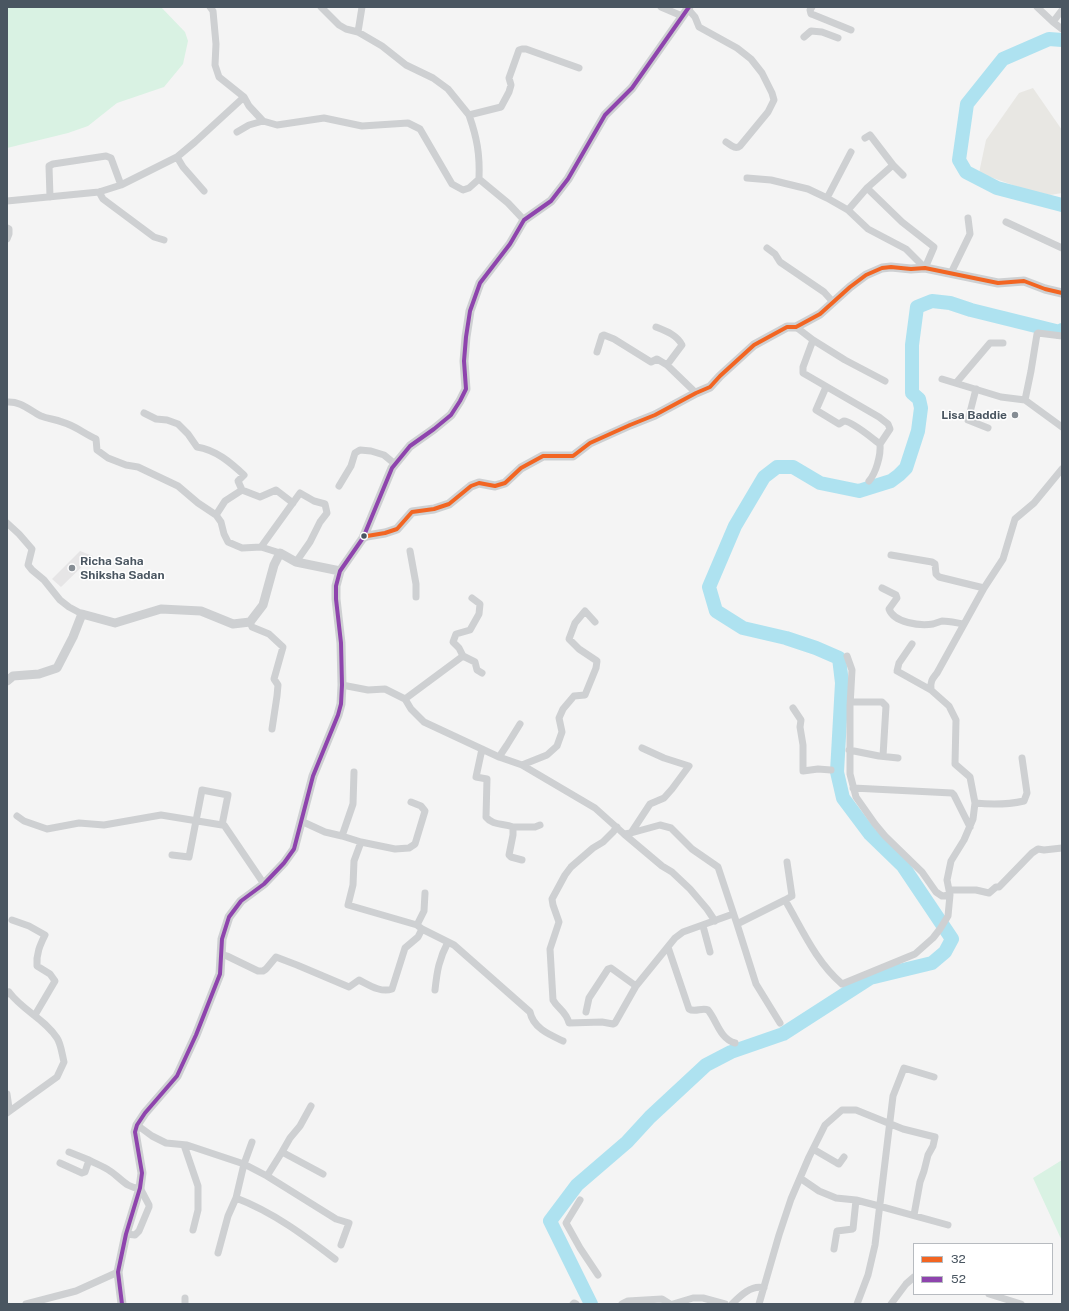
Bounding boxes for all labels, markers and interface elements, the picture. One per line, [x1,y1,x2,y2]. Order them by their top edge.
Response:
place label: Lisa Baddie [941,408,1007,422]
marker: Lisa Baddie [1010,410,1020,420]
unlabelled marker [359,531,369,541]
place label: Richa Saha Shiksha Sadan [80,554,165,582]
marker: Richa Saha Shiksha Sadan [67,563,77,573]
legend [913,1243,1053,1295]
text: 32 [951,1252,966,1266]
text: 52 [951,1272,966,1286]

